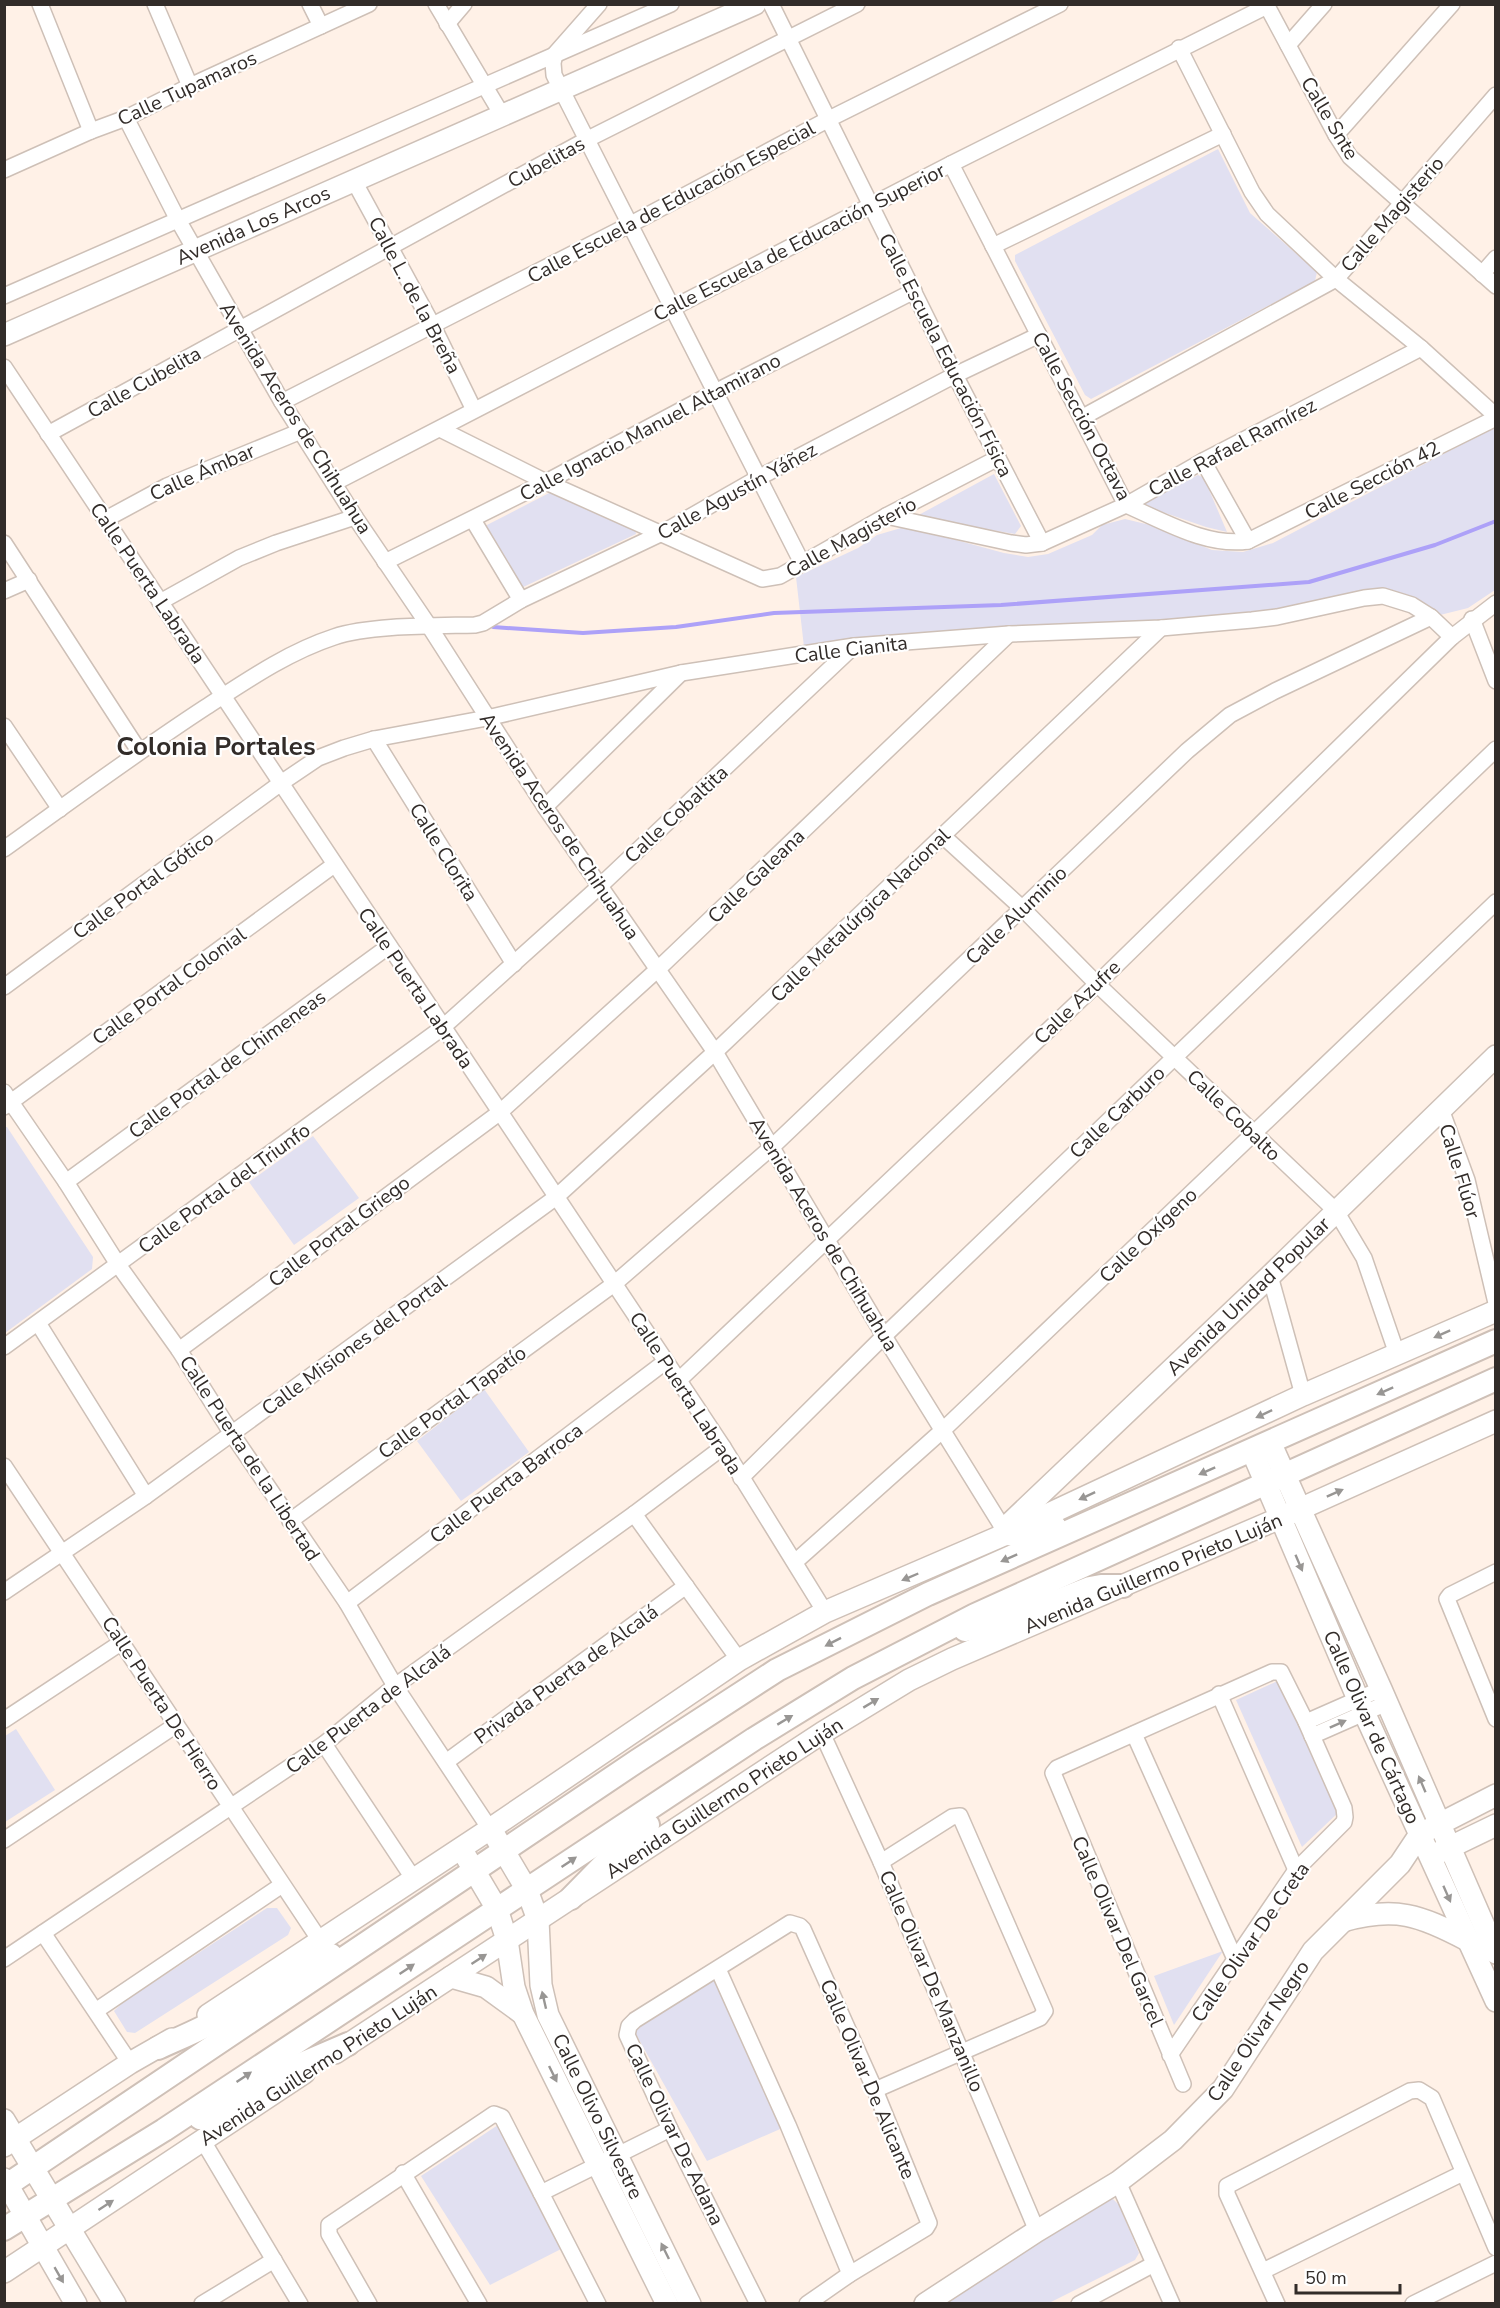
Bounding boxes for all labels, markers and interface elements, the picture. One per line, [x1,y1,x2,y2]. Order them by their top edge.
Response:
street label: Calle Tupamaros [113,44,261,133]
street label: Calle Snte [1294,72,1365,165]
street label: Calle Escuela de Educación Especial [523,115,820,290]
street label: Cubelitas [503,130,590,195]
street label: Calle Magisterio [1335,151,1450,278]
street label: Calle Escuela de Educación Superior [649,157,950,328]
street label: Avenida Los Arcos [172,179,335,272]
street label: Calle L. de la Breña [362,212,467,379]
street label: Calle Escuela Educación Física [872,229,1019,482]
street label: Avenida Aceros de Chihuahua [213,297,378,539]
street label: Calle Sección Octava [1026,327,1138,505]
street label: Calle Cubelita [83,340,206,425]
street label: Calle Ignacio Manuel Altamirano [515,347,785,508]
street label: Calle Rafael Ramírez [1143,392,1321,503]
street label: Calle Sección 42 [1300,435,1445,526]
street label: Calle Agustín Yáñez [653,436,822,547]
street label: Calle Ámbar [145,437,259,508]
street label: Calle Magisterio [781,490,921,584]
street label: Calle Puerta Labrada [84,497,212,669]
street label: Calle Cianita [793,629,909,670]
street label: Avenida Aceros de Chihuahua [473,707,646,945]
district label: Colonia Portales [116,729,316,764]
street label: Calle Cobaltita [619,759,734,869]
street label: Calle Clorita [403,798,484,907]
street label: Calle Metalúrgica Nacional [765,822,956,1009]
street label: Calle Galeana [702,823,811,930]
street label: Calle Portal Gótico [67,825,219,946]
street label: Calle Aluminio [960,860,1073,971]
street label: Calle Puerta Labrada [352,902,480,1074]
street label: Calle Portal Colonial [87,921,252,1051]
street label: Calle Azufre [1028,954,1127,1050]
street label: Calle Portal de Chimeneas [123,984,331,1145]
street label: Calle Carburo [1064,1060,1171,1165]
street label: Calle Cobalto [1181,1064,1287,1167]
street label: Avenida Aceros de Chihuahua [743,1112,904,1356]
street label: Calle Portal del Triunfo [133,1117,316,1260]
street label: Calle Flúor [1432,1121,1487,1222]
street label: Calle Portal Griego [263,1169,416,1294]
street label: Calle Oxígeno [1093,1182,1203,1289]
street label: Avenida Unidad Popular [1161,1211,1336,1382]
street label: Calle Misiones del Portal [256,1269,453,1422]
street label: Calle Puerta Labrada [623,1307,748,1480]
one-way arrow [1433,1330,1451,1340]
street label: Calle Portal Tapatío [373,1339,532,1465]
street label: Calle Puerta de la Libertad [173,1350,326,1566]
one-way arrow [1375,1386,1393,1396]
one-way arrow [1255,1409,1272,1418]
street label: Calle Puerta Barroca [424,1417,588,1550]
one-way arrow [1197,1466,1215,1476]
one-way arrow [1327,1488,1345,1498]
one-way arrow [1079,1492,1096,1501]
street label: Avenida Guillermo Prieto Luján [1020,1507,1286,1640]
one-way arrow [1000,1553,1018,1563]
one-way arrow [1294,1554,1304,1572]
one-way arrow [900,1572,918,1582]
street label: Privada Puerta de Alcalá [469,1598,664,1750]
street label: Calle Puerta De Hierro [95,1611,228,1796]
street label: Calle Olivar de Cártago [1317,1626,1426,1828]
one-way arrow [825,1637,842,1647]
street label: Calle Puerta de Alcalá [280,1638,456,1780]
one-way arrow [863,1698,879,1709]
street label: Avenida Guillermo Prieto Luján [600,1711,848,1885]
one-way arrow [777,1715,793,1726]
one-way arrow [1330,1720,1347,1729]
one-way arrow [1417,1774,1427,1792]
street label: Calle Olivar Del Garcel [1065,1832,1170,2031]
one-way arrow [561,1856,577,1868]
street label: Calle Olivar De Creta [1185,1857,1316,2028]
street label: Calle Olivar De Manzanillo [873,1866,991,2096]
one-way arrow [1442,1886,1452,1904]
one-way arrow [471,1953,487,1964]
street label: Calle Olivar Negro [1201,1955,1316,2107]
one-way arrow [399,1964,415,1975]
street label: Calle Olivar De Alicante [813,1975,922,2183]
street label: Avenida Guillermo Prieto Luján [194,1978,442,2152]
one-way arrow [539,1990,548,2009]
street label: Calle Olivo Silvestre [546,2029,649,2204]
street label: Calle Olivar De Adana [619,2039,730,2230]
one-way arrow [548,2065,557,2082]
one-way arrow [236,2072,252,2083]
one-way arrow [98,2200,114,2211]
one-way arrow [660,2242,669,2259]
scale bar [1296,2257,1400,2295]
text: 50 m [1305,2266,1347,2290]
one-way arrow [54,2267,65,2283]

